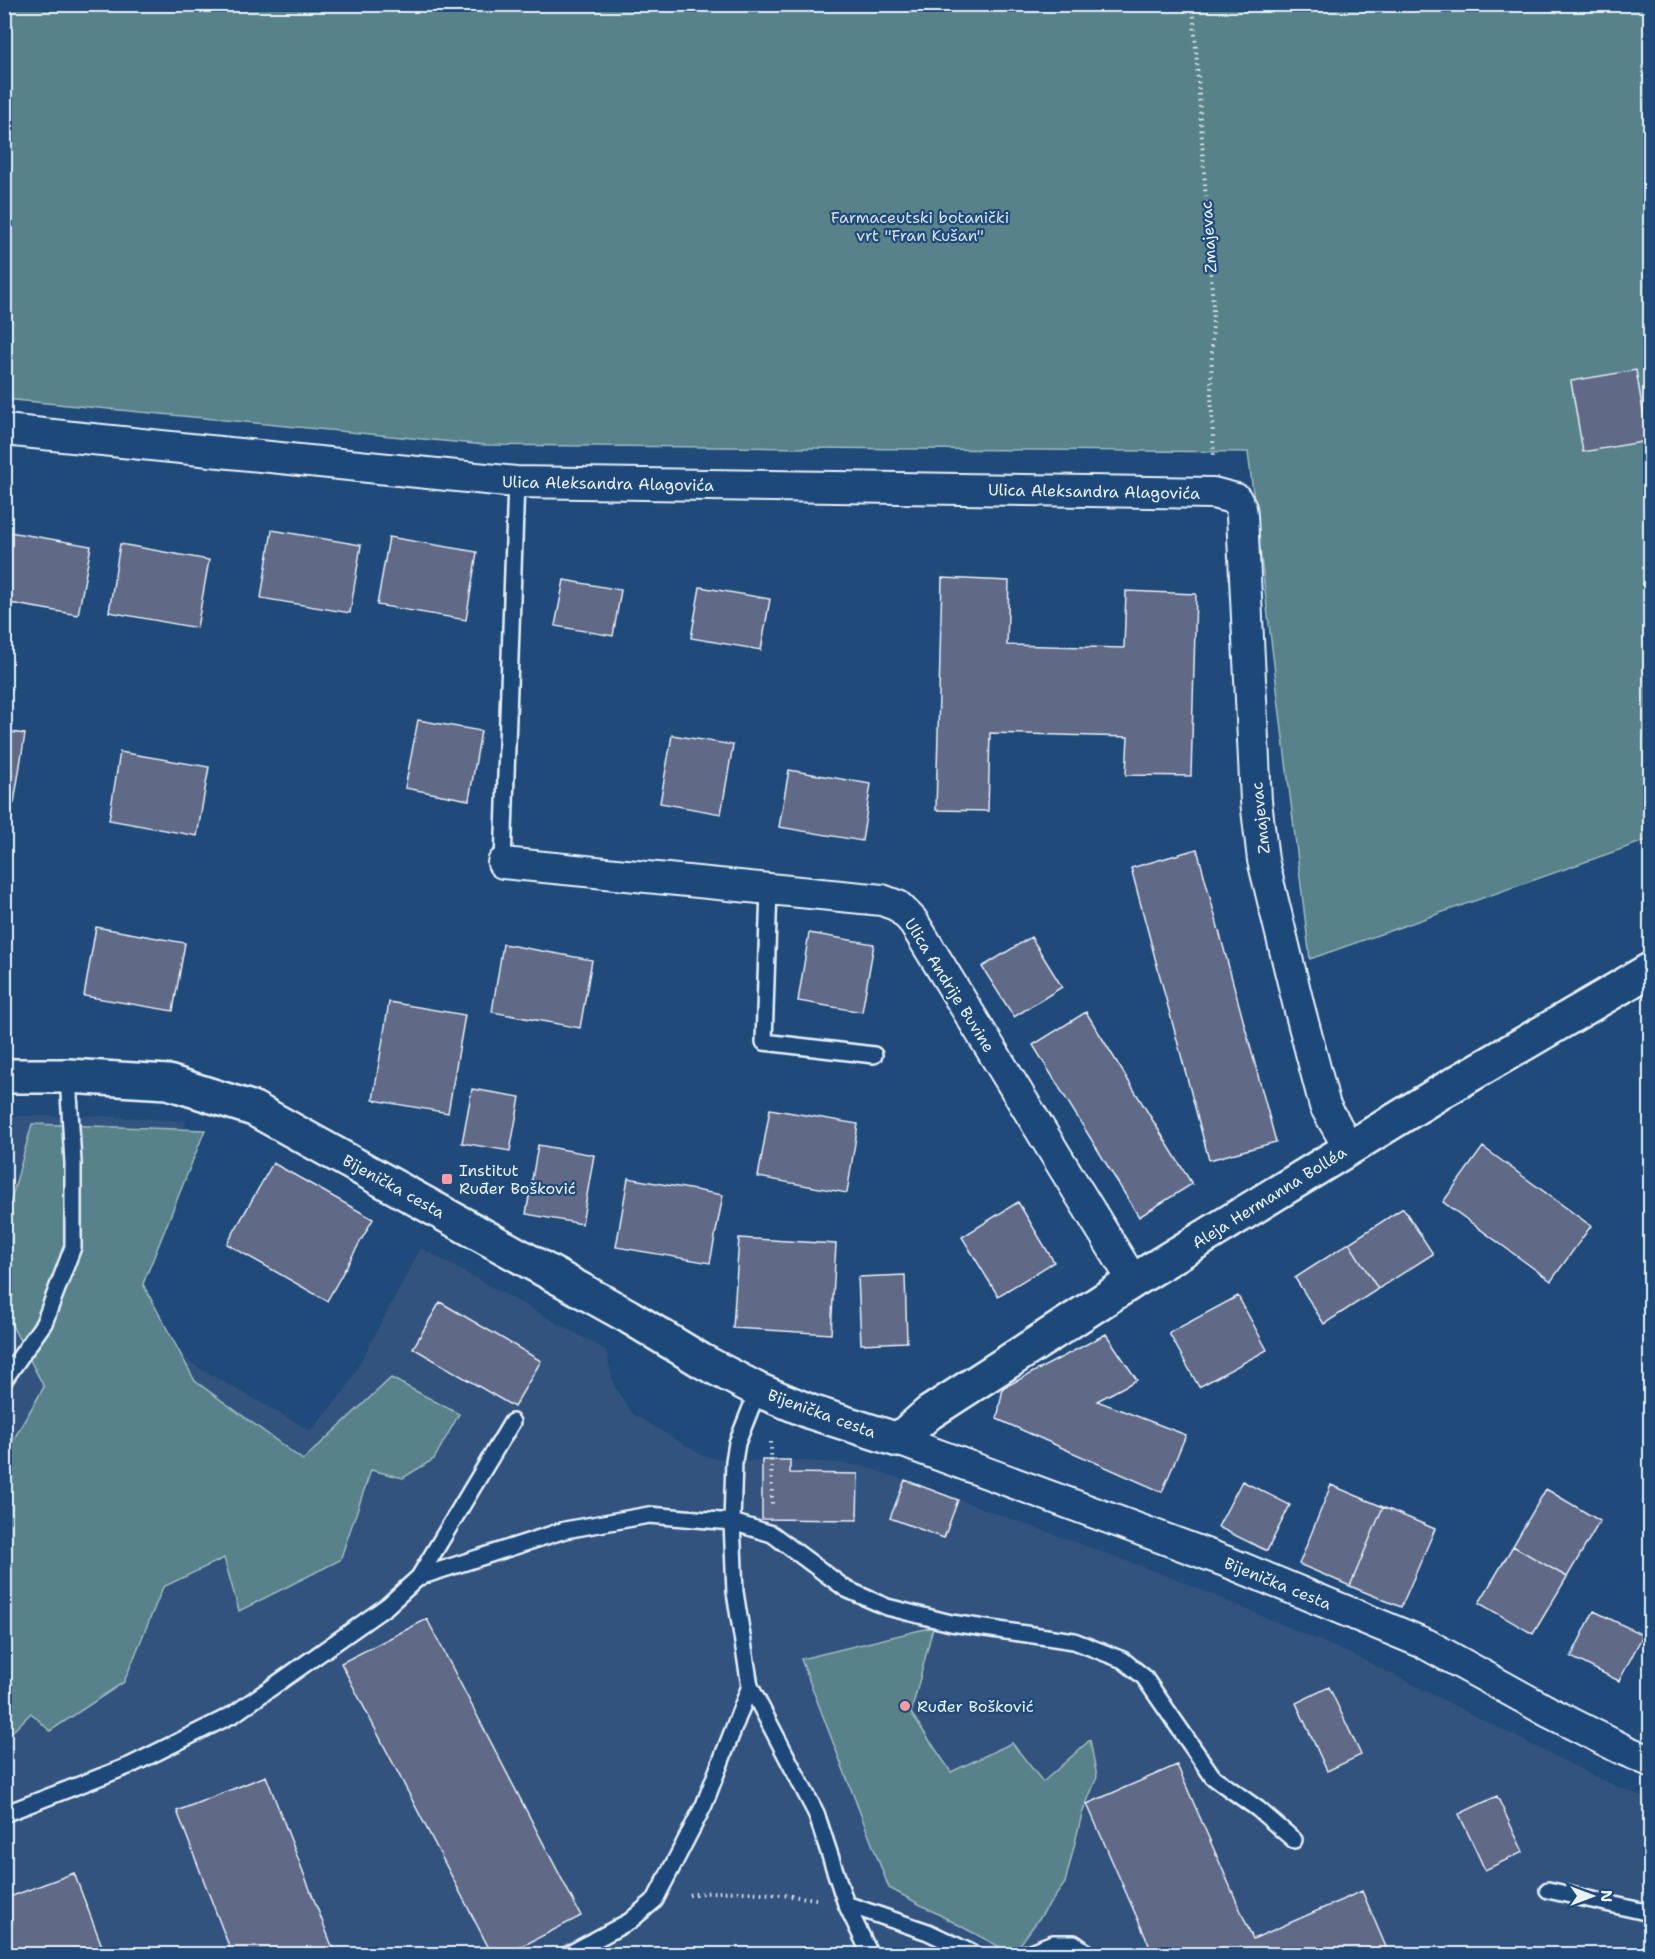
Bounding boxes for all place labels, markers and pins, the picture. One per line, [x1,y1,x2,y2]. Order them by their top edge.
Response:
place label: Institut Ruđer Bošković [459,1160,576,1199]
marker: Institut Ruđer Bošković [440,1172,454,1186]
place label: Ruđer Bošković [917,1696,1034,1717]
marker: Ruđer Bošković [898,1699,912,1713]

